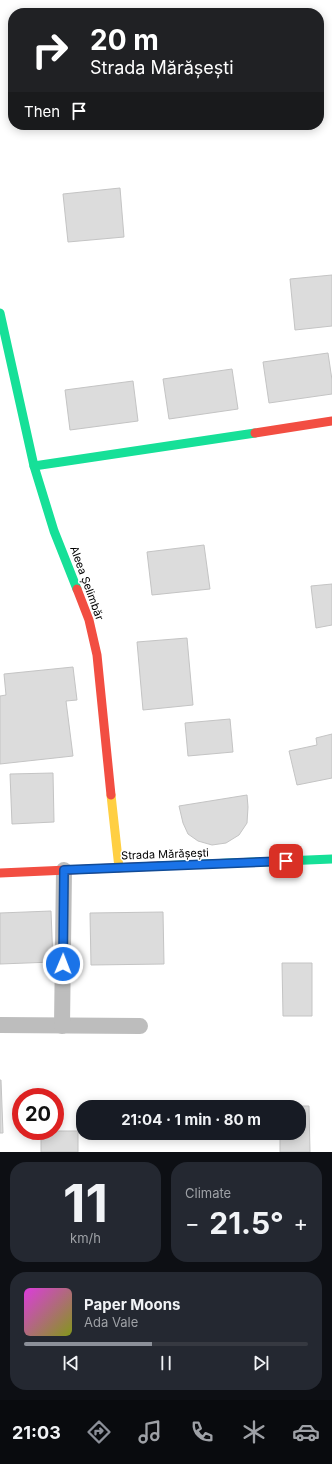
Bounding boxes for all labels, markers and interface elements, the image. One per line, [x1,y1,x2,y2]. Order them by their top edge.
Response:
text: 20 m [90,23,159,57]
icon: right [24,24,76,76]
text: Strada Mărășești [90,57,234,78]
icon: arrive [68,100,90,122]
text: Then [24,102,60,121]
street label: Aleea Șelimbăr [67,544,107,622]
pin [269,844,303,878]
street label: Strada Mărășești [121,845,209,863]
icon: arrive [275,850,297,872]
position arrow [42,943,84,985]
speed limit sign: 20 [12,1088,64,1140]
text: 21:04 · 1 min · 80 m [121,1110,261,1129]
text: 11 [63,1172,108,1235]
text: Climate [185,1185,231,1201]
text: 21.5° [209,1205,284,1241]
text: − [185,1210,200,1236]
text: + [293,1210,308,1236]
text: km/h [70,1230,101,1246]
text: Paper Moons [84,1295,180,1314]
text: Ada Vale [84,1314,138,1330]
icon: previous [60,1352,82,1374]
icon: pause [155,1352,177,1374]
icon: next [250,1352,272,1374]
icon: directions [85,1418,113,1446]
icon: music [136,1418,164,1446]
icon: phone [188,1418,216,1446]
icon: climate [240,1418,268,1446]
icon: car [292,1418,320,1446]
text: 21:03 [12,1422,61,1443]

